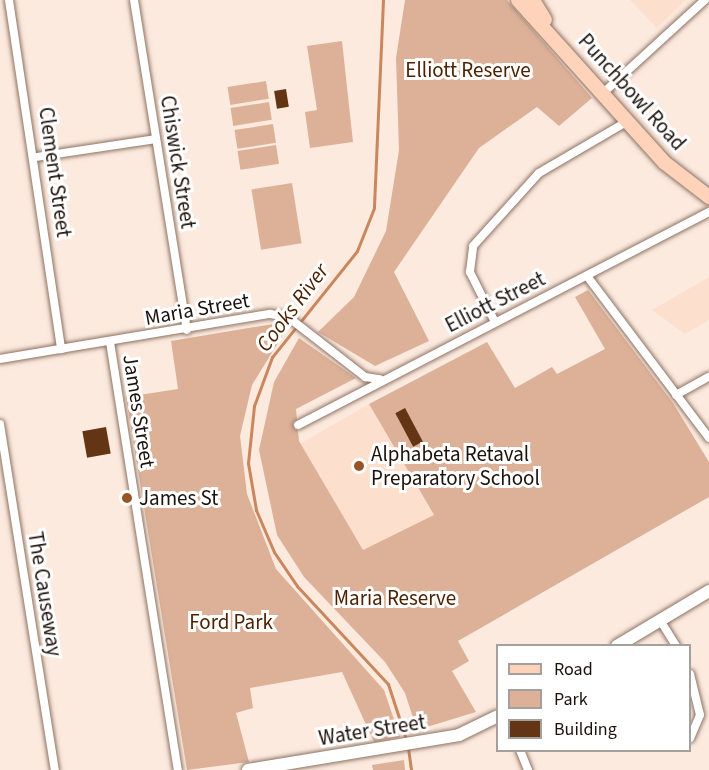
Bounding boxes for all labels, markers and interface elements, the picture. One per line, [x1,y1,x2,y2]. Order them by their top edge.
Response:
street label: Punchbowl Road [573,28,691,156]
park label: Elliott Reserve [405,57,531,83]
street label: Chiswick Street [155,94,201,230]
street label: Clement Street [33,105,77,239]
water label: Cooks River [251,259,335,357]
street label: Elliott Street [441,266,549,338]
street label: Maria Street [143,287,251,331]
street label: James Street [118,353,160,469]
place label: Alphabeta Retaval Preparatory School [371,441,540,491]
marker: Alphabeta Retaval Preparatory School [352,459,366,473]
place label: James St [139,485,218,511]
marker: James St [120,491,134,505]
street label: The Causeway [23,530,67,658]
park label: Maria Reserve [334,585,456,611]
park label: Ford Park [189,609,273,635]
legend [496,644,691,752]
text: Road [554,657,593,682]
text: Park [554,687,588,712]
street label: Water Street [317,709,427,751]
text: Building [554,717,617,742]

